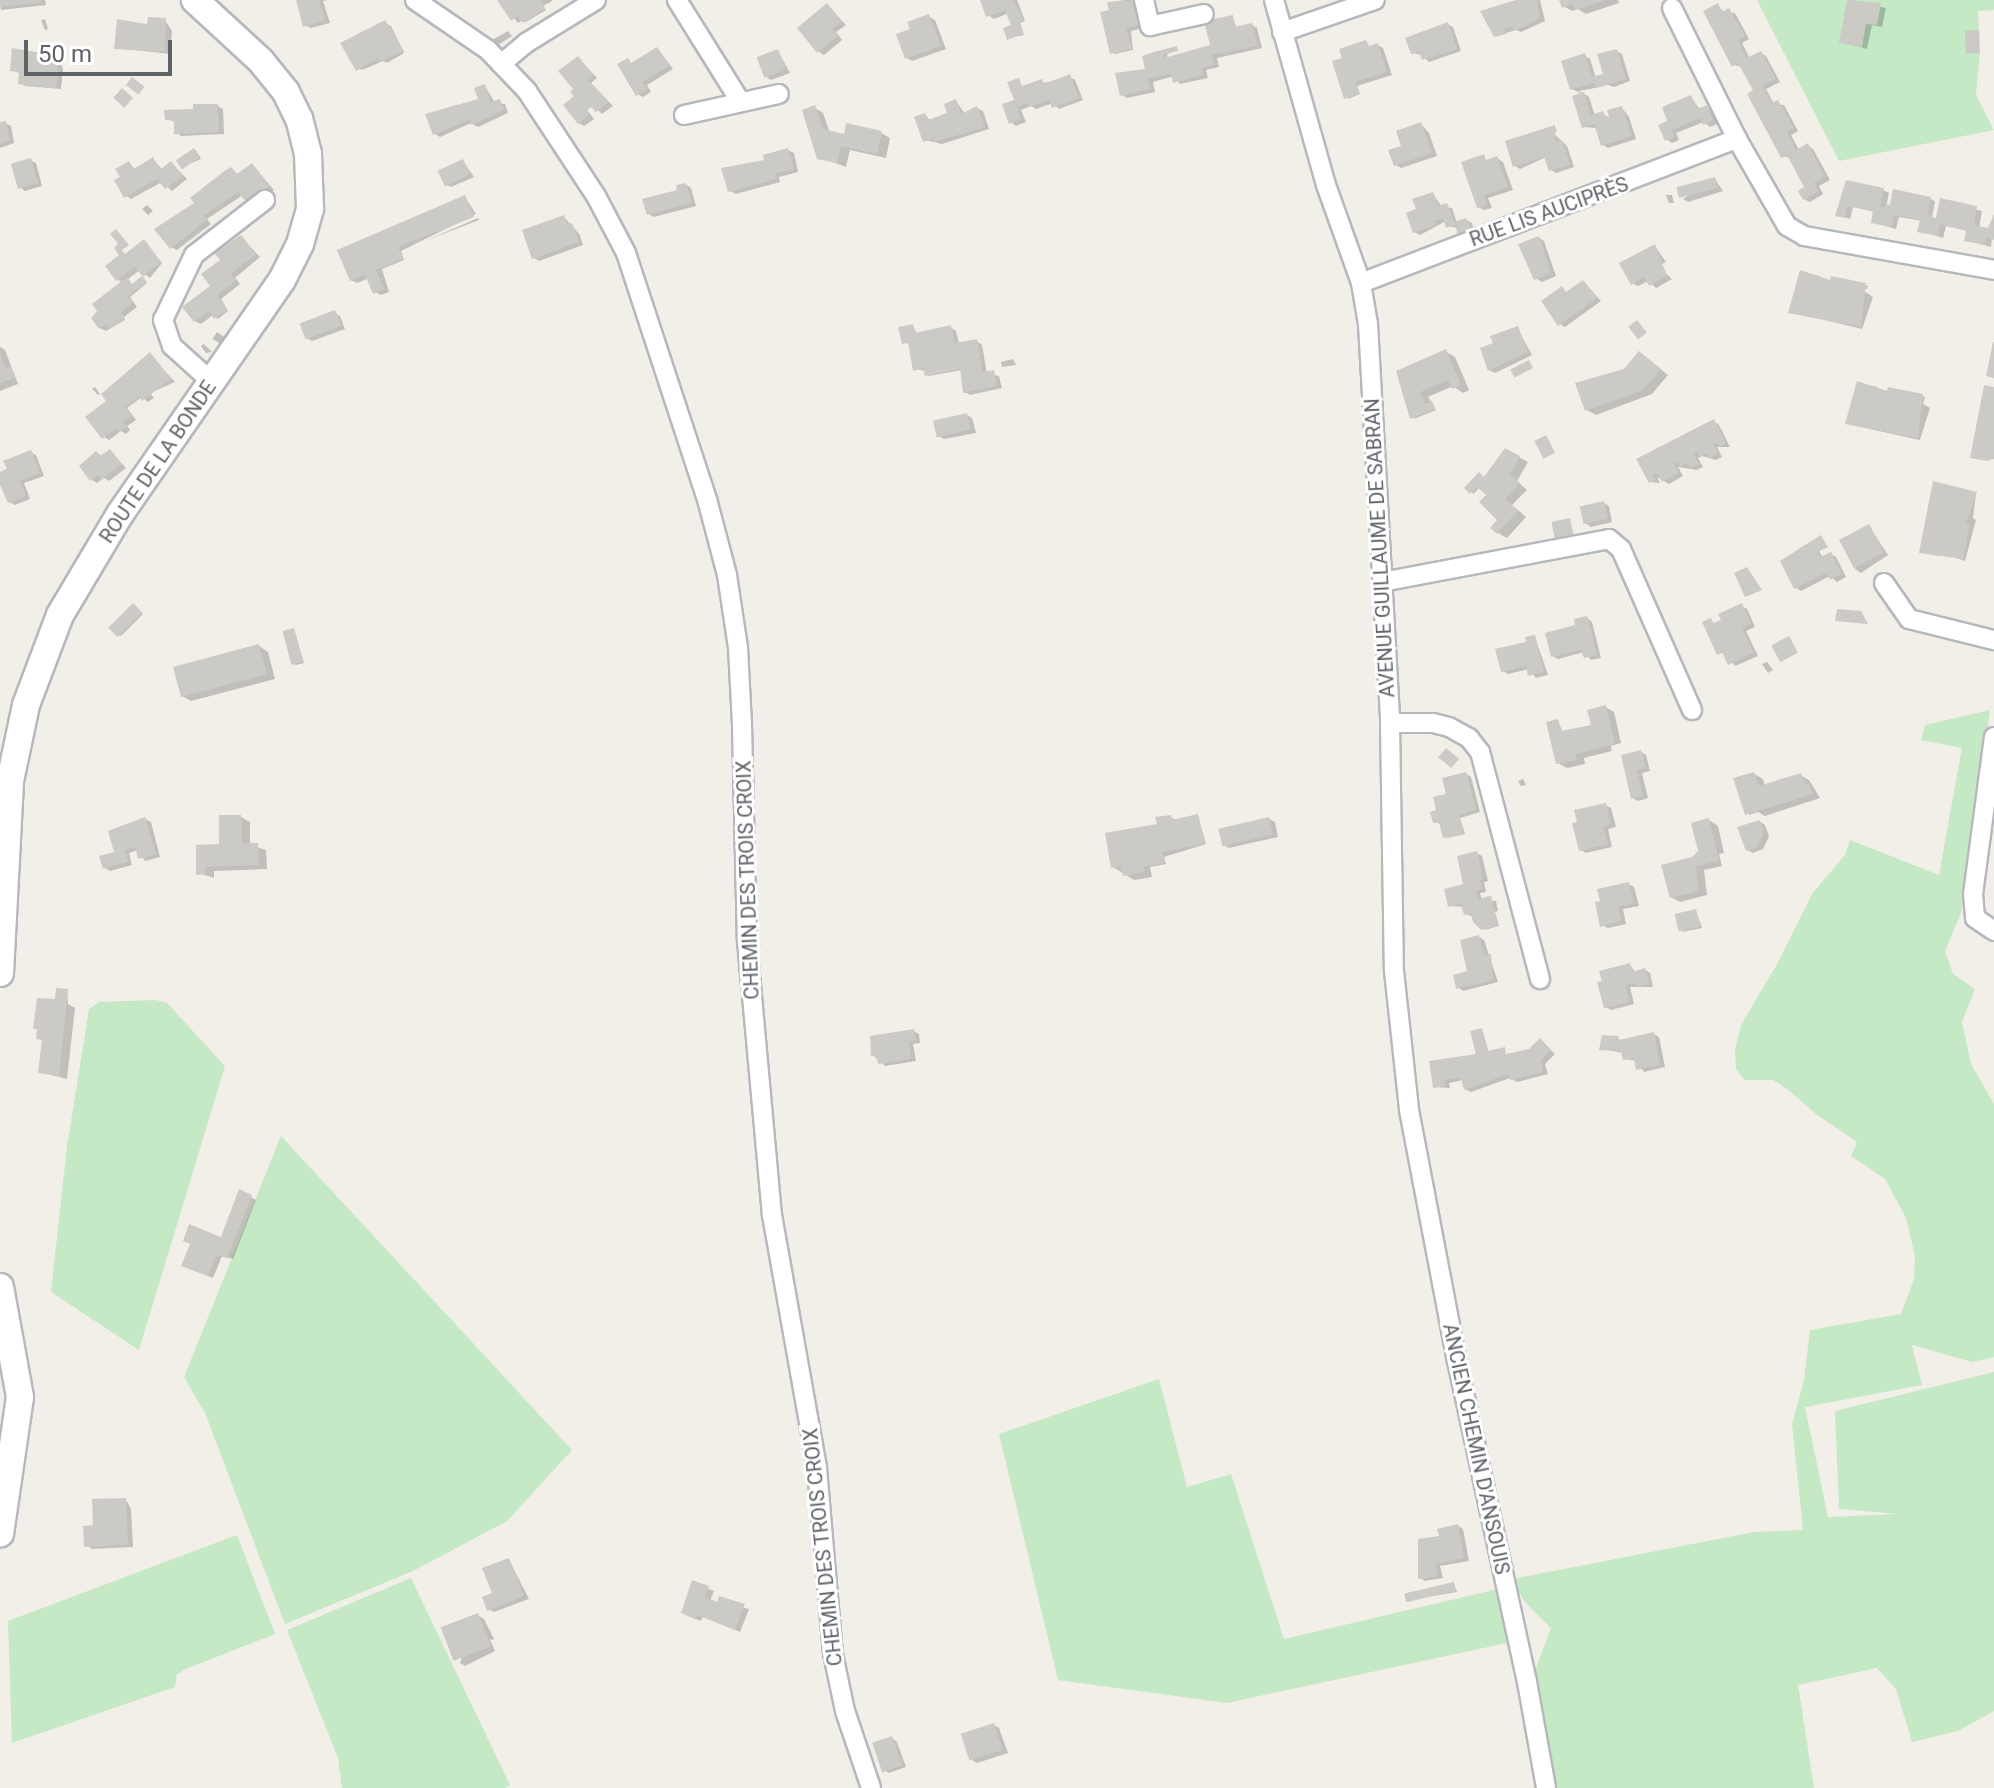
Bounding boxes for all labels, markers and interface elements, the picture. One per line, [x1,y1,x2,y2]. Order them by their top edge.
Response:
scale bar [28,24,176,74]
text: 50 m [38,40,92,68]
street label: RUE LIS AUCIPRÈS [1466,172,1632,252]
street label: ROUTE DE LA BONDE [95,376,221,548]
street label: AVENUE GUILLAUME DE SABRAN [1360,398,1400,698]
street label: CHEMIN DES TROIS CROIX [732,760,764,1000]
street label: ANCIEN CHEMIN D'ANSOUIS [1438,1321,1514,1577]
street label: CHEMIN DES TROIS CROIX [799,1427,847,1667]

